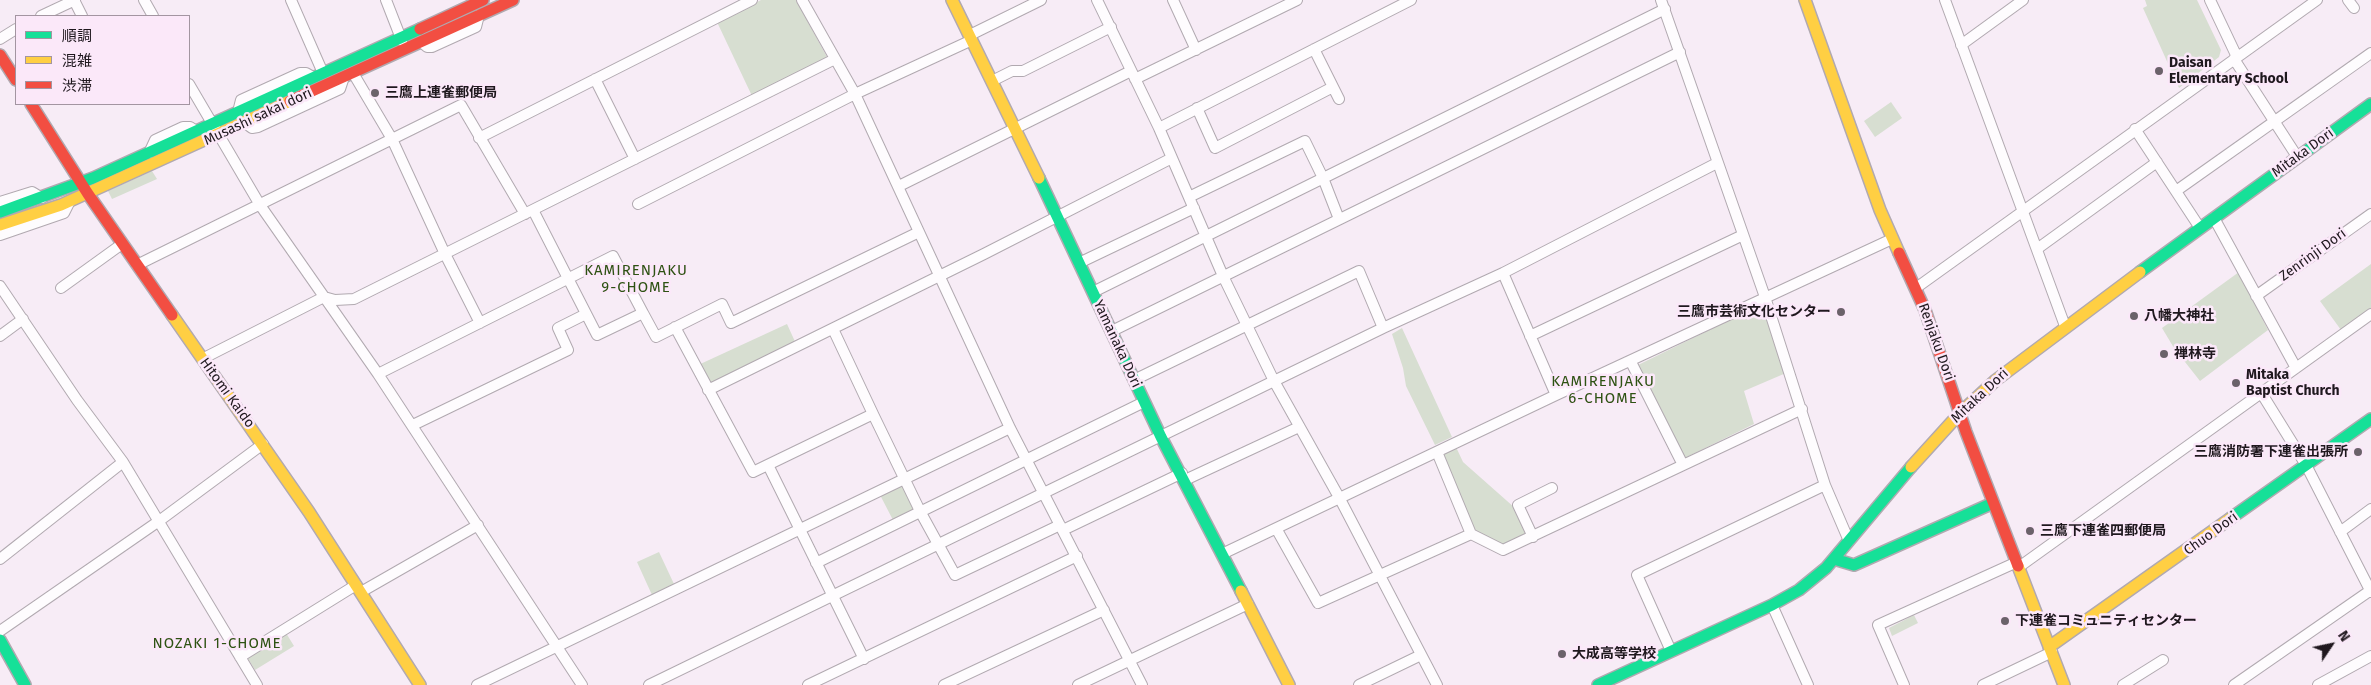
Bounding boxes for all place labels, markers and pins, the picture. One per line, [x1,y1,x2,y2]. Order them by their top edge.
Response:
place label: Daisan Elementary School [2169,55,2288,88]
marker: Daisan Elementary School [2153,65,2165,77]
place label: 三鷹上連雀郵便局 [385,85,497,101]
marker: 三鷹上連雀郵便局 [369,87,381,99]
place label: 三鷹市芸術文化センター [1677,304,1831,320]
marker: 三鷹市芸術文化センター [1835,306,1847,318]
place label: 八幡大神社 [2144,308,2214,324]
marker: 八幡大神社 [2128,310,2140,322]
place label: 禅林寺 [2174,346,2216,362]
marker: 禅林寺 [2158,348,2170,360]
place label: Mitaka Baptist Church [2246,367,2339,400]
marker: Mitaka Baptist Church [2230,377,2242,389]
place label: 三鷹消防署下連雀出張所 [2194,444,2348,460]
marker: 三鷹消防署下連雀出張所 [2352,446,2364,458]
place label: 三鷹下連雀四郵便局 [2040,523,2166,539]
marker: 三鷹下連雀四郵便局 [2024,525,2036,537]
place label: 下連雀コミュニティセンター [2015,613,2197,629]
marker: 下連雀コミュニティセンター [1999,615,2011,627]
place label: 大成高等学校 [1572,646,1656,662]
marker: 大成高等学校 [1556,648,1568,660]

